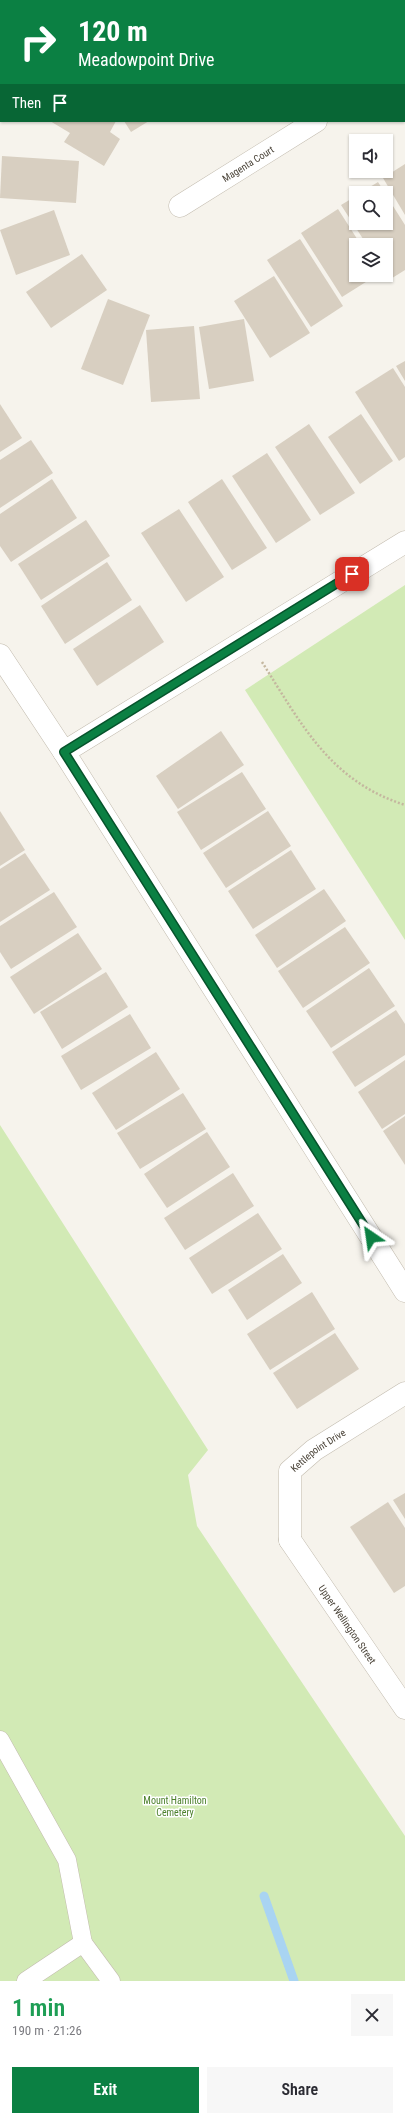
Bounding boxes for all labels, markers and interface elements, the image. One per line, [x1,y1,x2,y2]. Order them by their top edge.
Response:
text: 120 m [78,15,148,48]
icon: right [12,16,64,68]
text: Meadowpoint Drive [78,49,214,70]
icon: arrive [49,92,71,114]
text: Then [12,94,41,112]
map controls [349,134,393,282]
button: sound [349,134,393,178]
street label: Magenta Court [220,143,276,184]
button: search [349,186,393,230]
button: layers [349,238,393,282]
pin [335,557,369,591]
icon: arrive [341,563,363,585]
position arrow [350,1216,392,1258]
street label: Kettlepoint Drive [288,1426,347,1474]
street label: Upper Wellington Street [317,1583,378,1666]
park label: Mount Hamilton Cemetery [143,1795,207,1818]
text: 1 min [12,1994,65,2022]
button: close [351,1994,393,2036]
text: 190 m · 21:26 [12,2023,82,2038]
button: Exit [12,2067,199,2113]
button: Share [207,2067,393,2113]

